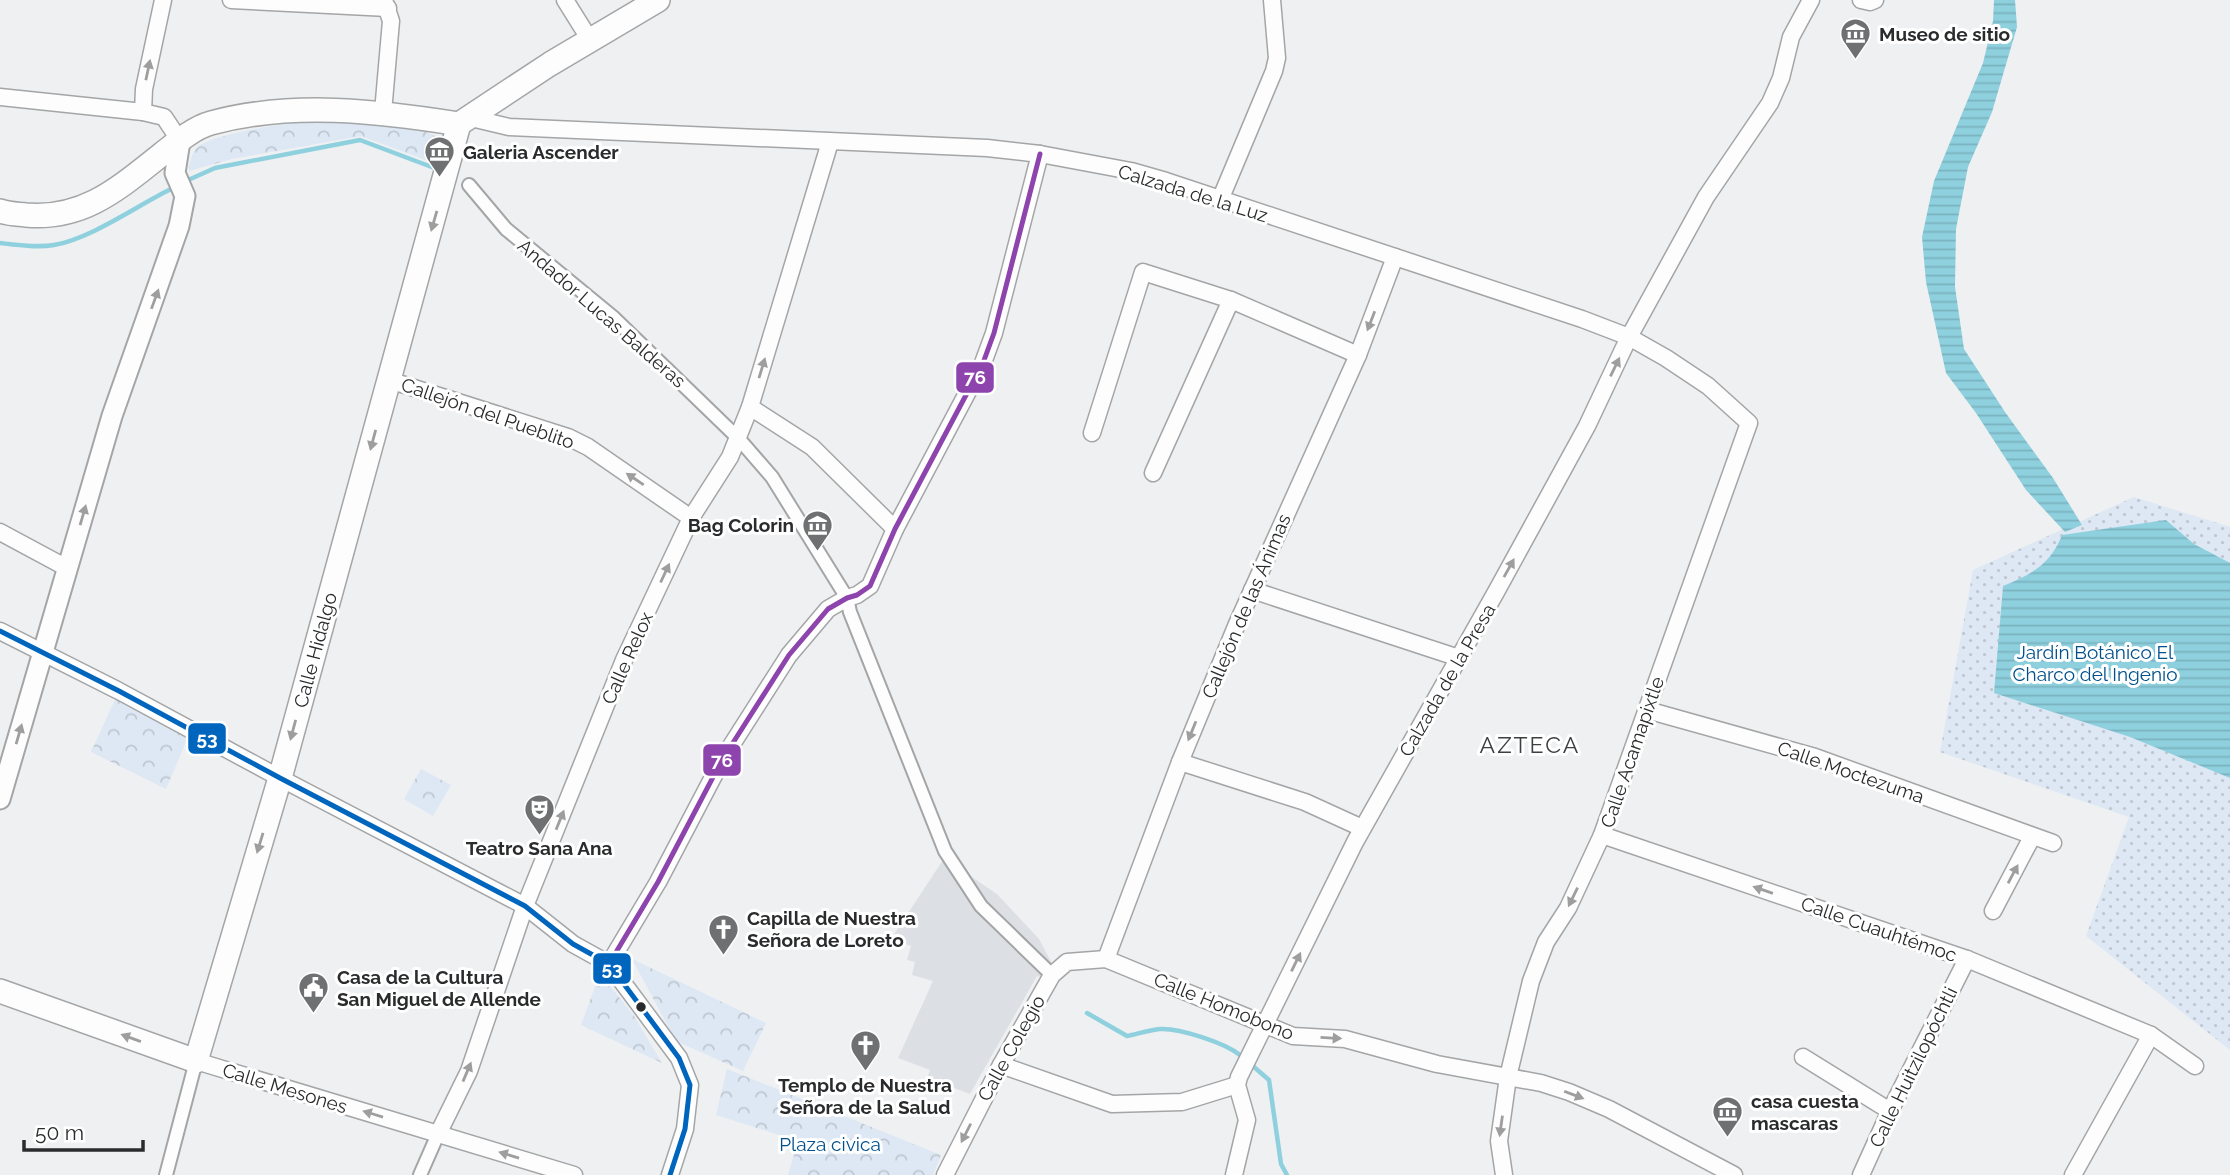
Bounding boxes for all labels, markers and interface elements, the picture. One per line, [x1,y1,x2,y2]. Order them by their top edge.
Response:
museum icon: Museo de sitio [1839,17,1873,61]
place label: Museo de sitio [1879,23,2010,45]
one-way arrow [143,59,154,81]
museum icon: Galeria Ascender [423,135,457,179]
place label: Galeria Ascender [463,141,619,163]
street label: Calzada de la Luz [1116,160,1270,226]
one-way arrow [428,211,438,232]
street label: Andador Lucas Balderas [514,234,690,392]
one-way arrow [150,289,161,310]
one-way arrow [1365,310,1376,331]
one-way arrow [757,357,767,378]
one-way arrow [1609,357,1621,377]
line badge: 76 [955,361,995,394]
text: 76 [964,366,986,388]
street label: Callejón del Pueblito [399,373,577,453]
one-way arrow [367,429,378,451]
one-way arrow [626,472,644,486]
one-way arrow [78,504,88,525]
museum icon: Bag Colorin [800,508,834,552]
street label: Callejón de las Ánimas [1197,510,1295,702]
place label: Bag Colorin [688,514,794,536]
one-way arrow [1503,558,1515,578]
one-way arrow [660,563,671,583]
street label: Calle Hidalgo [289,590,341,710]
street label: Calzada de la Presa [1394,600,1500,760]
street label: Calle Relox [597,608,657,708]
park label: Jardín Botánico El Charco del Ingenio [2013,641,2177,685]
street label: Calle Acamapixtle [1596,674,1668,830]
one-way arrow [287,720,298,742]
one-way arrow [1187,721,1198,742]
line badge: 53 [187,722,227,755]
one-way arrow [15,723,25,744]
text: 53 [196,727,218,749]
district label: AZTECA [1480,731,1580,758]
street label: Calle Moctezuma [1775,737,1927,807]
line badge: 76 [702,743,742,777]
text: 76 [711,749,733,771]
theatre icon: Teatro Sana Ana [522,792,556,836]
one-way arrow [554,809,565,830]
one-way arrow [255,833,265,854]
place label: Teatro Sana Ana [466,837,612,859]
one-way arrow [2007,864,2019,883]
one-way arrow [1752,884,1773,895]
one-way arrow [1567,887,1578,907]
street label: Calle Cuauhtémoc [1798,892,1960,966]
place label: Capilla de Nuestra Señora de Loreto [747,907,916,951]
church icon: Capilla de Nuestra Señora de Loreto [707,912,741,956]
line badge: 53 [592,952,632,985]
one-way arrow [1290,952,1302,972]
text: 53 [601,957,623,979]
place label: Casa de la Cultura San Miguel de Allende [337,966,541,1010]
street label: Calle Homobono [1151,968,1297,1044]
public building icon: Casa de la Cultura San Miguel de Allende [297,971,331,1015]
street label: Calle Huitzilopóchtli [1865,983,1961,1151]
street label: Calle Colegio [973,991,1049,1105]
unlabelled marker [634,1000,648,1014]
church icon: Templo de Nuestra Señora de la Salud [848,1029,882,1073]
one-way arrow [121,1032,142,1043]
one-way arrow [1320,1033,1342,1044]
street label: Calle Mesones [220,1059,350,1117]
one-way arrow [462,1062,473,1083]
place label: Templo de Nuestra Señora de la Salud [778,1074,952,1118]
one-way arrow [1563,1089,1584,1100]
place label: casa cuesta mascaras [1751,1090,1859,1134]
museum icon: casa cuesta mascaras [1711,1095,1745,1139]
scale bar [24,1108,144,1152]
one-way arrow [362,1109,383,1119]
one-way arrow [1496,1115,1507,1137]
text: 50 m [35,1120,84,1145]
one-way arrow [960,1124,972,1144]
park label: Plaza civica [779,1133,881,1155]
one-way arrow [498,1150,519,1160]

